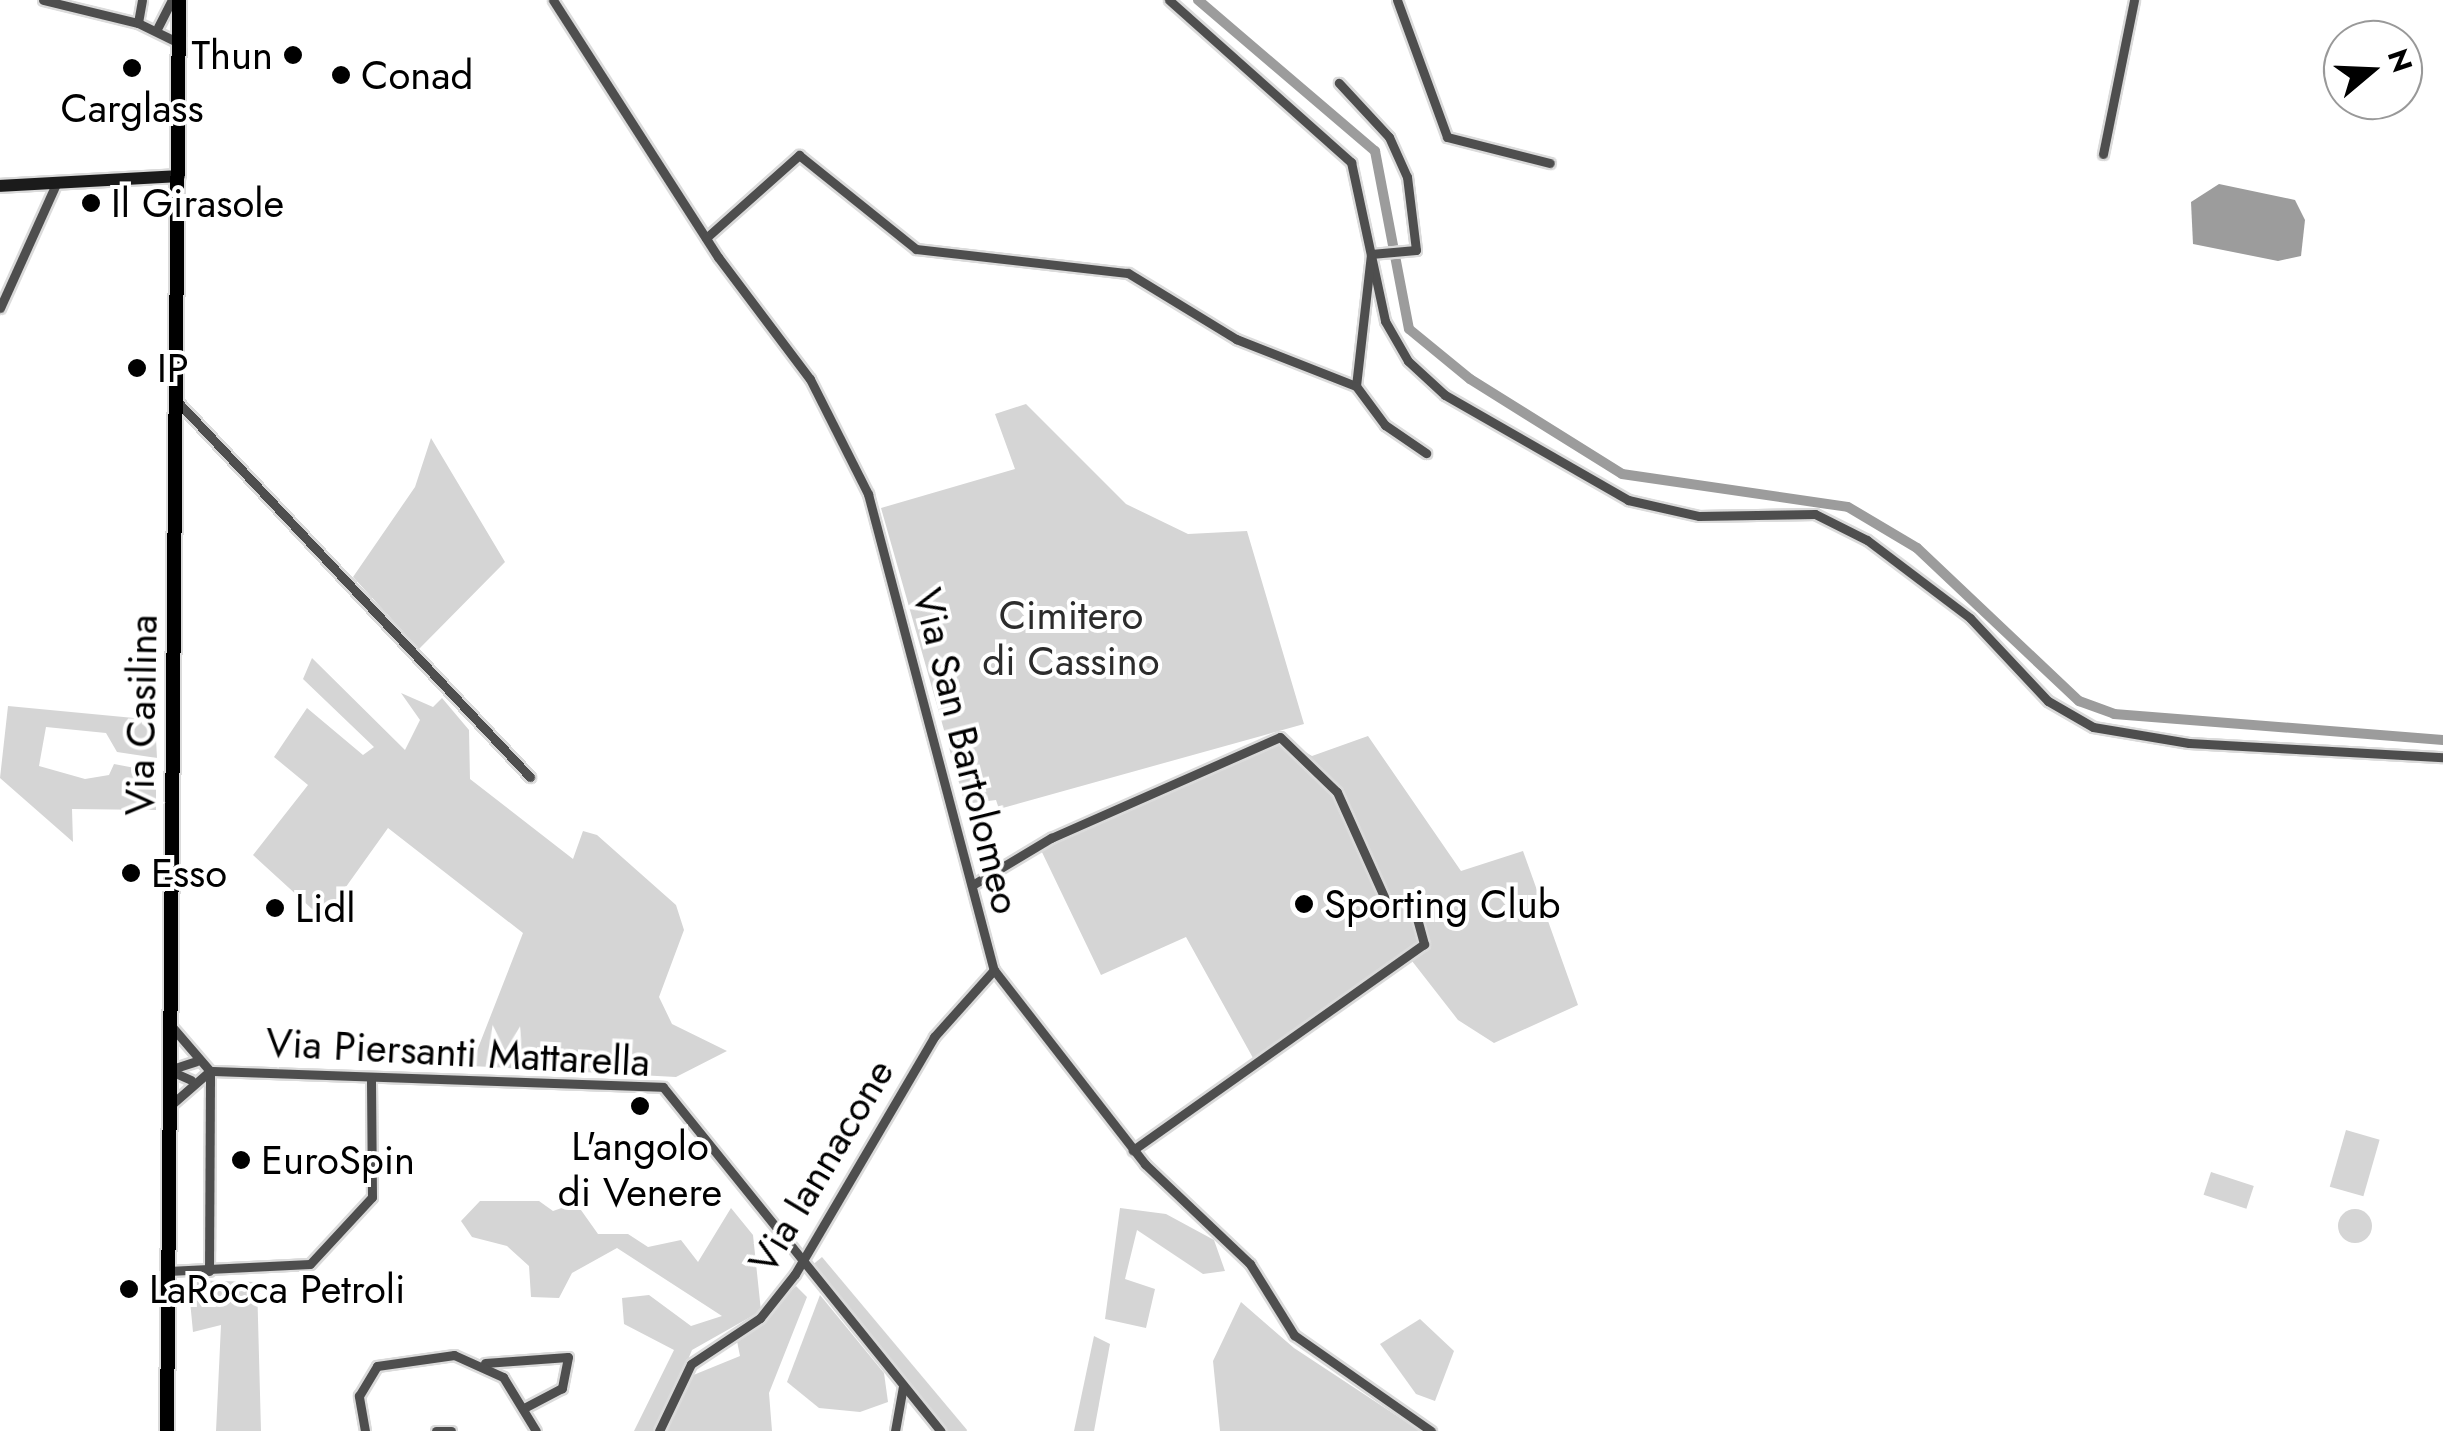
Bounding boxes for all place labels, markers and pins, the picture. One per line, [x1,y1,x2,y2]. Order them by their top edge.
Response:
place label: Thun [191,31,273,79]
marker: Thun [282,44,304,66]
place label: Conad [361,51,473,99]
marker: Carglass [121,57,143,79]
marker: Conad [330,64,352,86]
place label: Carglass [60,84,204,132]
place label: Il Girasole [111,179,284,227]
marker: Il Girasole [80,192,102,214]
place label: IP [157,344,189,392]
marker: IP [126,357,148,379]
place label: Esso [151,849,227,897]
marker: Esso [120,862,142,884]
place label: Sporting Club [1324,880,1560,928]
place label: Lidl [295,884,355,932]
marker: Sporting Club [1293,893,1315,915]
marker: Lidl [264,897,286,919]
marker: L'angolo di Venere [629,1095,651,1117]
place label: L'angolo di Venere [558,1122,722,1216]
place label: EuroSpin [261,1136,415,1184]
marker: EuroSpin [230,1149,252,1171]
place label: LaRocca Petroli [149,1265,405,1313]
marker: LaRocca Petroli [118,1278,140,1300]

